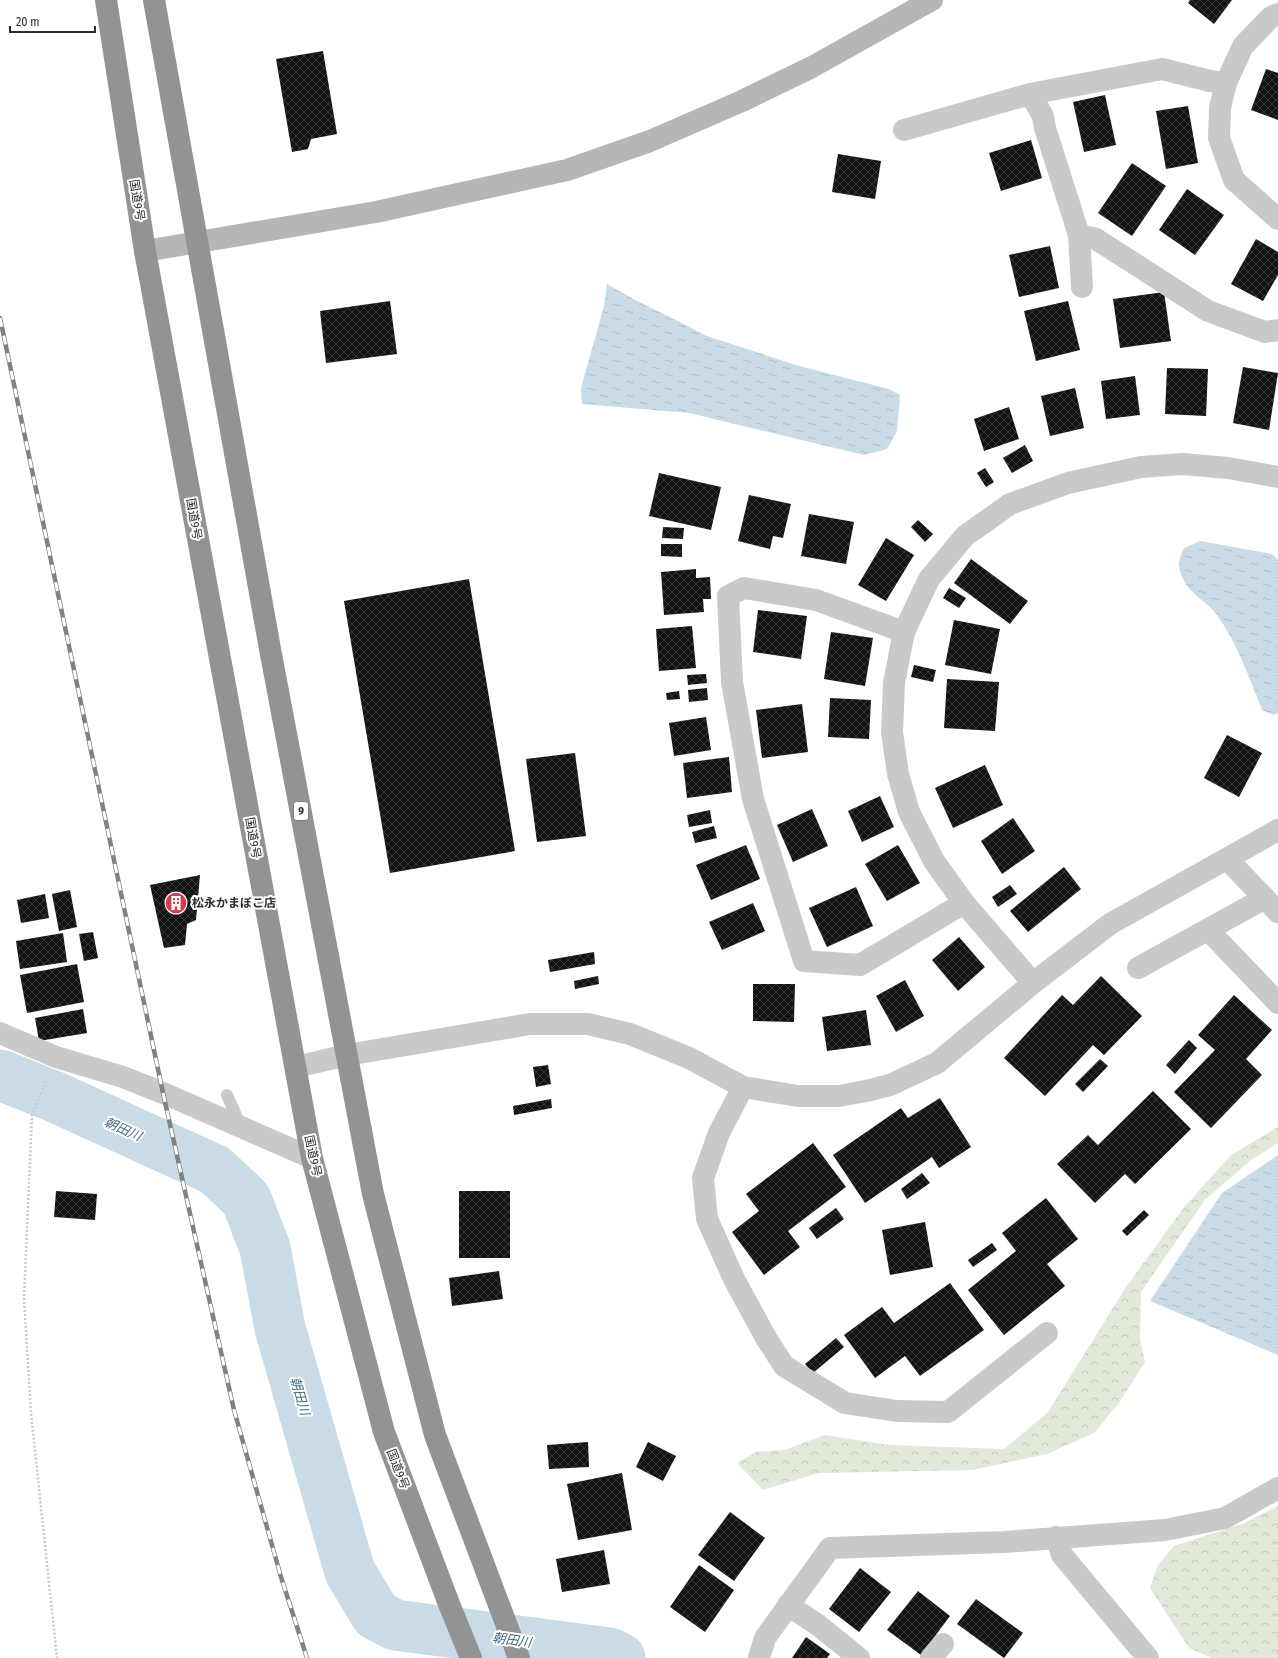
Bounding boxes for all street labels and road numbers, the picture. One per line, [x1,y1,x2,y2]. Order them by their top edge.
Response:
street label: 国道9号 [127,178,147,222]
street label: 国道9号 [183,497,205,541]
road number: 9 [294,802,308,820]
street label: 国道9号 [242,816,264,860]
street label: 国道9号 [302,1134,324,1178]
street label: 国道9号 [384,1447,412,1491]

